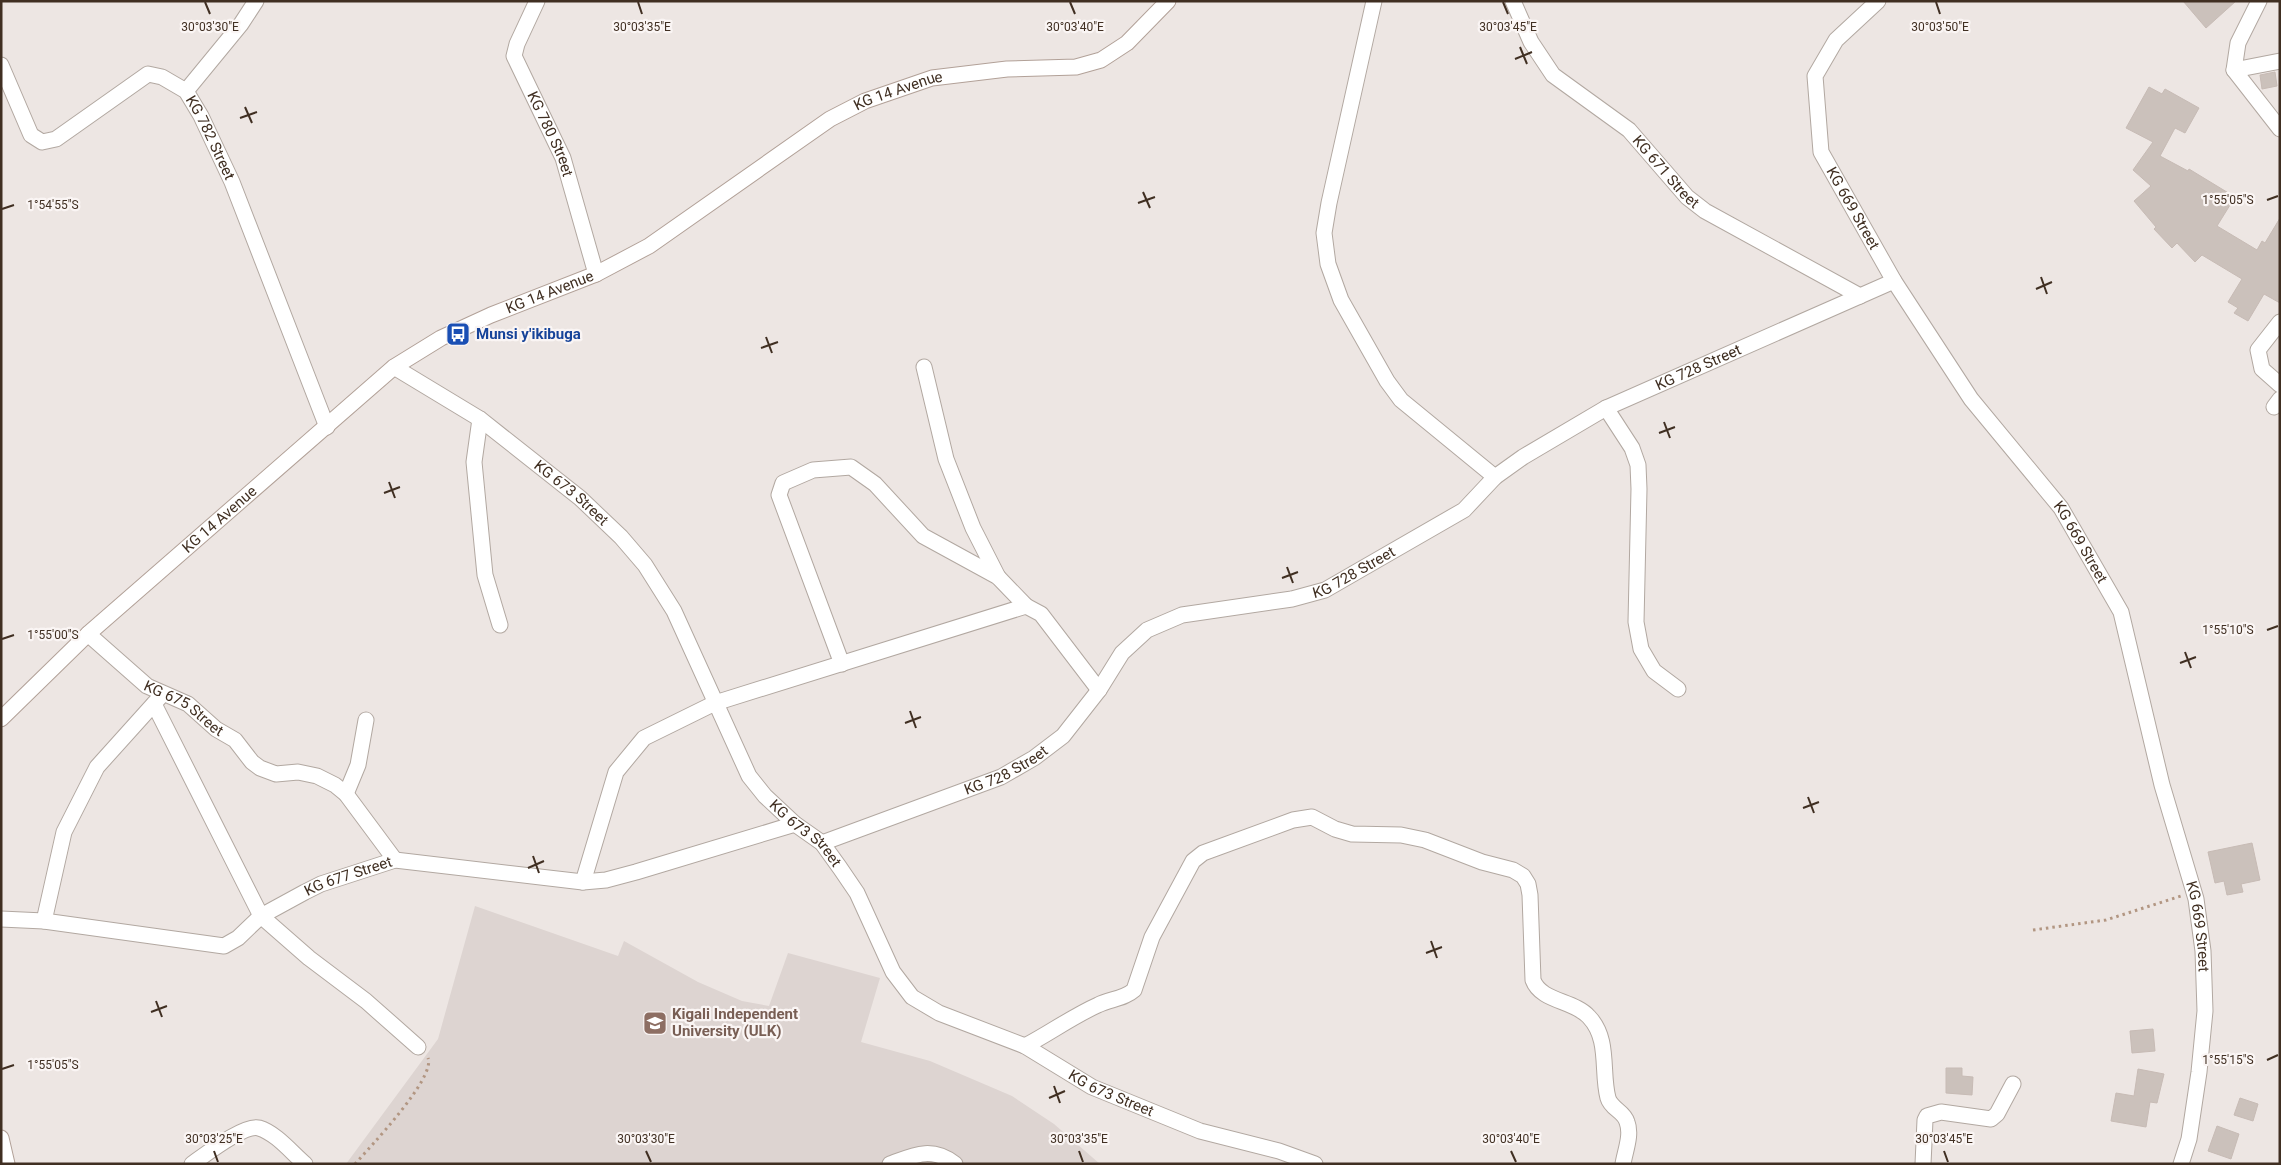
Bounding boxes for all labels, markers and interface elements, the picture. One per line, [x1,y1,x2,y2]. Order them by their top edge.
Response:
text: 30°03'30"E [181,20,239,34]
text: 30°03'35"E [613,20,671,34]
text: 30°03'40"E [1046,20,1104,34]
text: 30°03'45"E [1479,20,1537,34]
text: 30°03'50"E [1911,20,1969,34]
street label: KG 14 Avenue [851,68,943,114]
street label: KG 780 Street [523,88,577,179]
street label: KG 782 Street [182,92,239,183]
street label: KG 671 Street [1629,132,1703,212]
street label: KG 669 Street [1822,164,1883,253]
text: 1°55'05"S [2202,193,2254,207]
text: 1°54'55"S [27,198,79,212]
street label: KG 14 Avenue [503,267,596,317]
bus stop icon: Munsi y'ikibuga [445,321,471,347]
place label: Munsi y'ikibuga [476,325,581,343]
street label: KG 728 Street [1653,340,1744,394]
street label: KG 673 Street [531,456,612,529]
street label: KG 14 Avenue [178,482,260,557]
street label: KG 669 Street [2050,497,2111,586]
street label: KG 728 Street [1311,543,1398,602]
text: 1°55'10"S [2202,623,2254,637]
text: 1°55'00"S [27,628,79,642]
street label: KG 675 Street [141,677,227,740]
street label: KG 728 Street [962,742,1051,799]
street label: KG 673 Street [766,796,845,870]
street label: KG 677 Street [301,853,394,900]
street label: KG 669 Street [2182,879,2213,972]
place label: Kigali Independent University (ULK) [672,1005,798,1040]
school or university icon: Kigali Independent University (ULK) [642,1010,668,1036]
text: 1°55'15"S [2202,1053,2254,1067]
text: 1°55'05"S [27,1058,79,1072]
street label: KG 673 Street [1065,1066,1157,1120]
text: 30°03'25"E [185,1132,243,1146]
text: 30°03'30"E [617,1132,675,1146]
text: 30°03'35"E [1050,1132,1108,1146]
text: 30°03'40"E [1482,1132,1540,1146]
text: 30°03'45"E [1915,1132,1973,1146]

